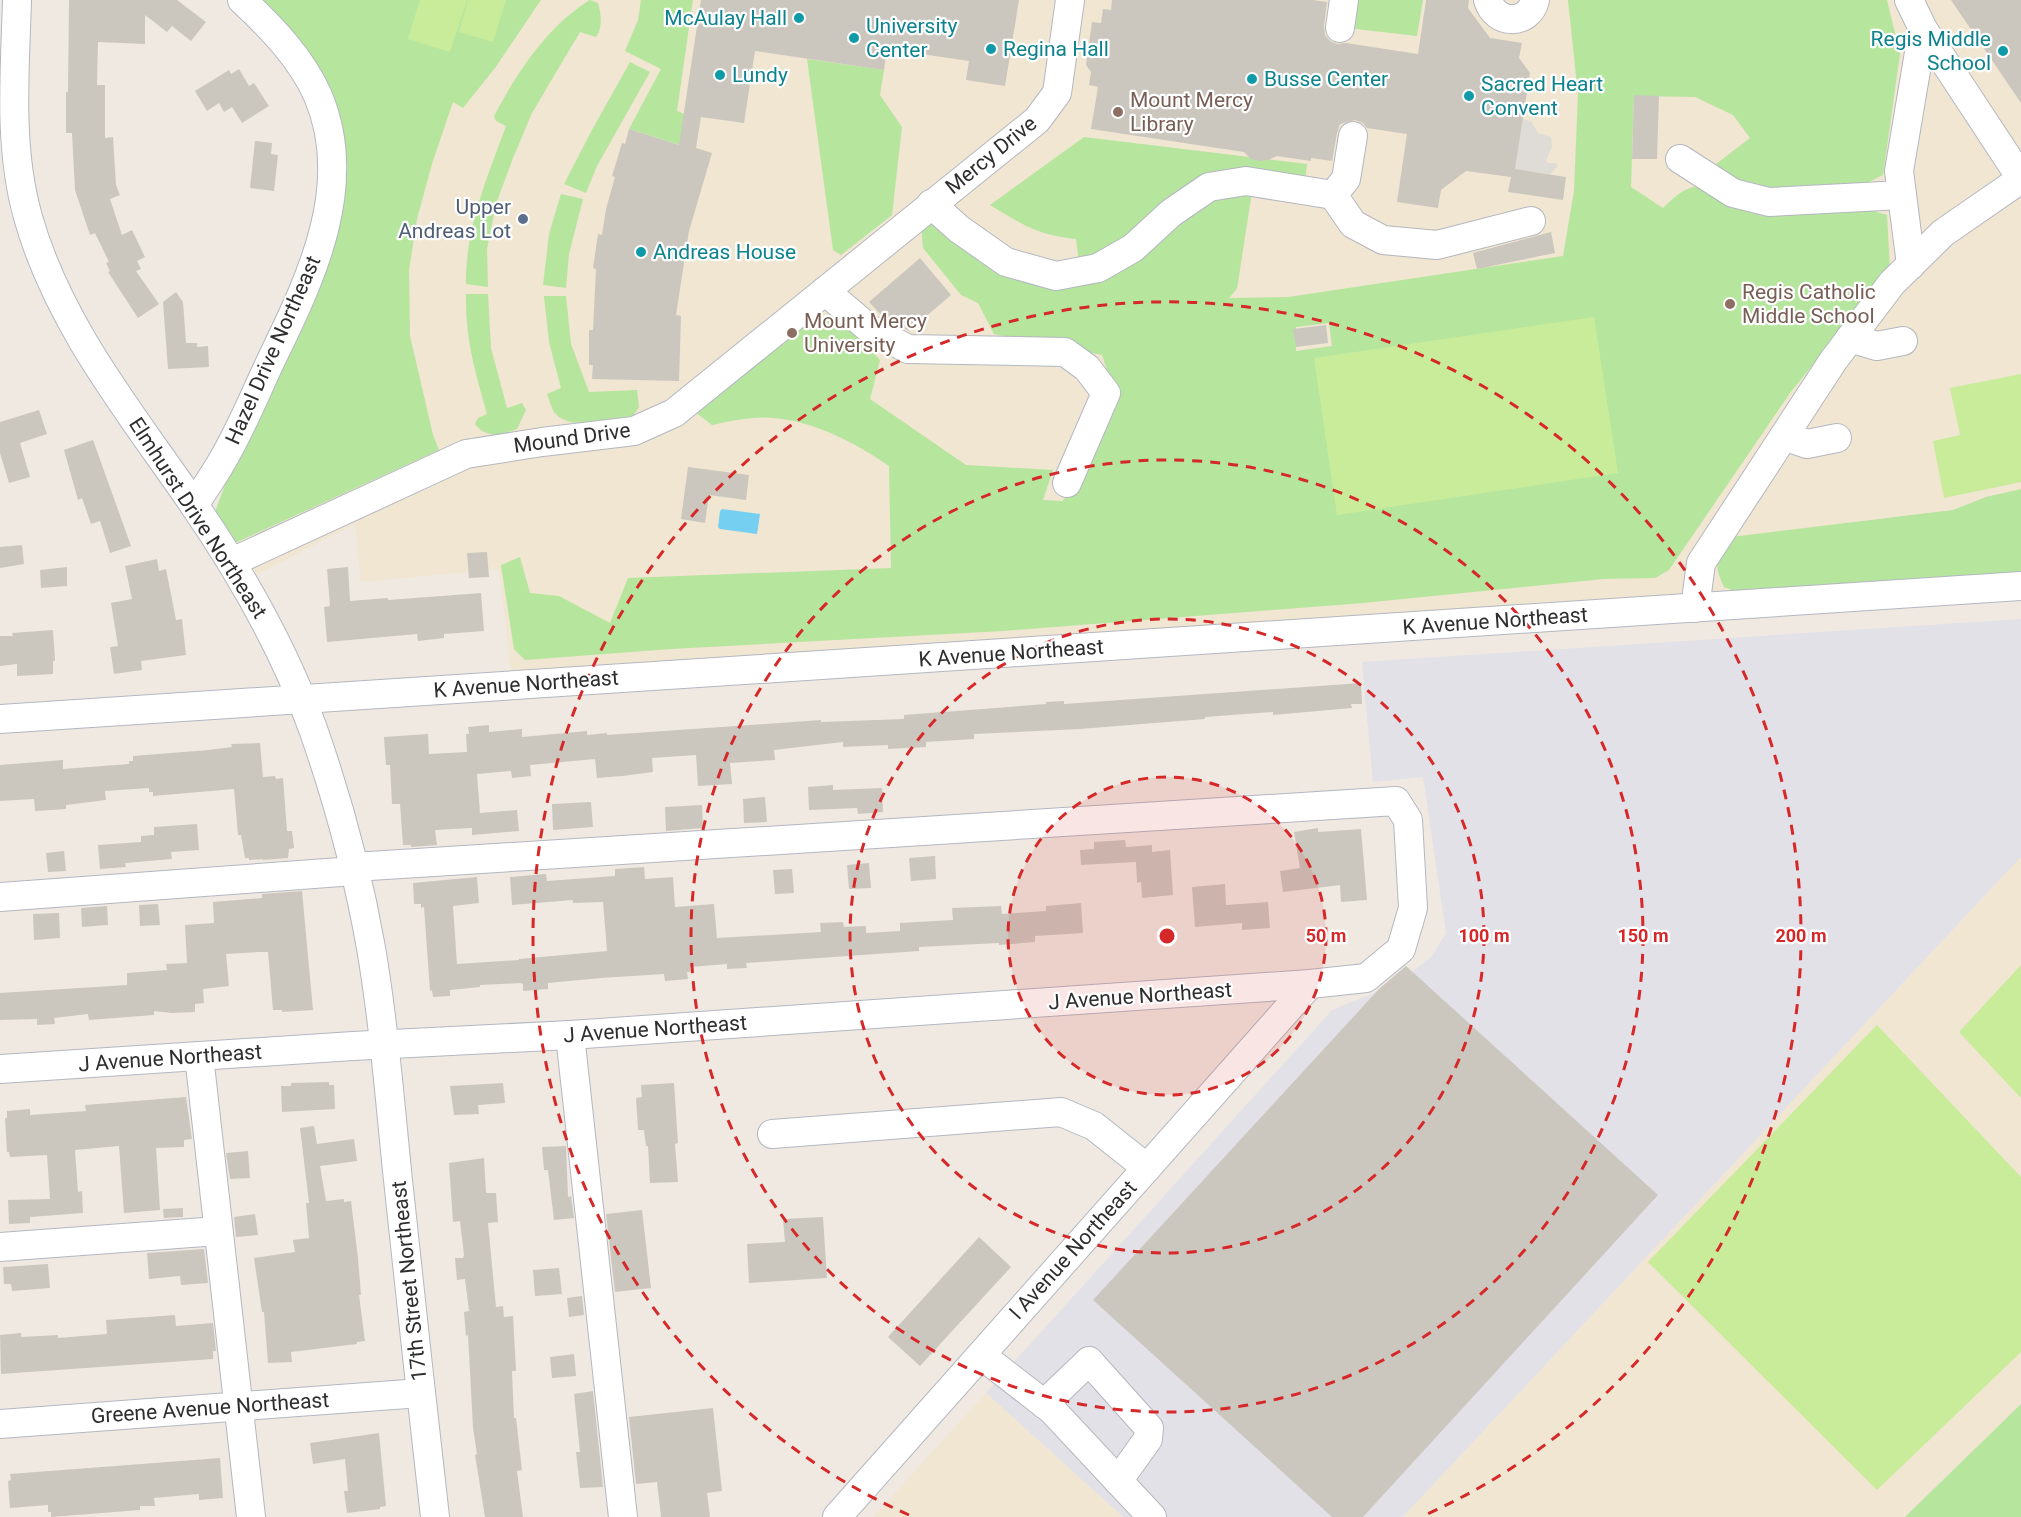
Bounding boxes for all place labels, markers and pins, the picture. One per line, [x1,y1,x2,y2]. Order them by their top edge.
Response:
place label: McAulay Hall [664,6,787,30]
marker: McAulay Hall [792,11,806,25]
place label: University Center [866,14,957,62]
place label: Regis Middle School [1871,27,1991,75]
marker: University Center [847,31,861,45]
place label: Regina Hall [1003,37,1109,61]
marker: Regina Hall [984,42,998,56]
marker: Regis Middle School [1996,44,2010,58]
place label: Lundy [732,63,788,87]
place label: Busse Center [1264,67,1388,91]
marker: Lundy [713,68,727,82]
marker: Busse Center [1245,72,1259,86]
place label: Sacred Heart Convent [1481,72,1603,120]
place label: Mount Mercy Library [1130,88,1253,136]
marker: Sacred Heart Convent [1462,89,1476,103]
marker: Mount Mercy Library [1111,105,1125,119]
place label: Upper Andreas Lot [398,195,511,243]
marker: Upper Andreas Lot [516,212,530,226]
place label: Andreas House [653,240,796,264]
marker: Andreas House [634,245,648,259]
place label: Regis Catholic Middle School [1742,280,1876,328]
marker: Regis Catholic Middle School [1723,297,1737,311]
place label: Mount Mercy University [804,309,927,357]
marker: Mount Mercy University [785,326,799,340]
centre of rings [1157,926,1177,946]

